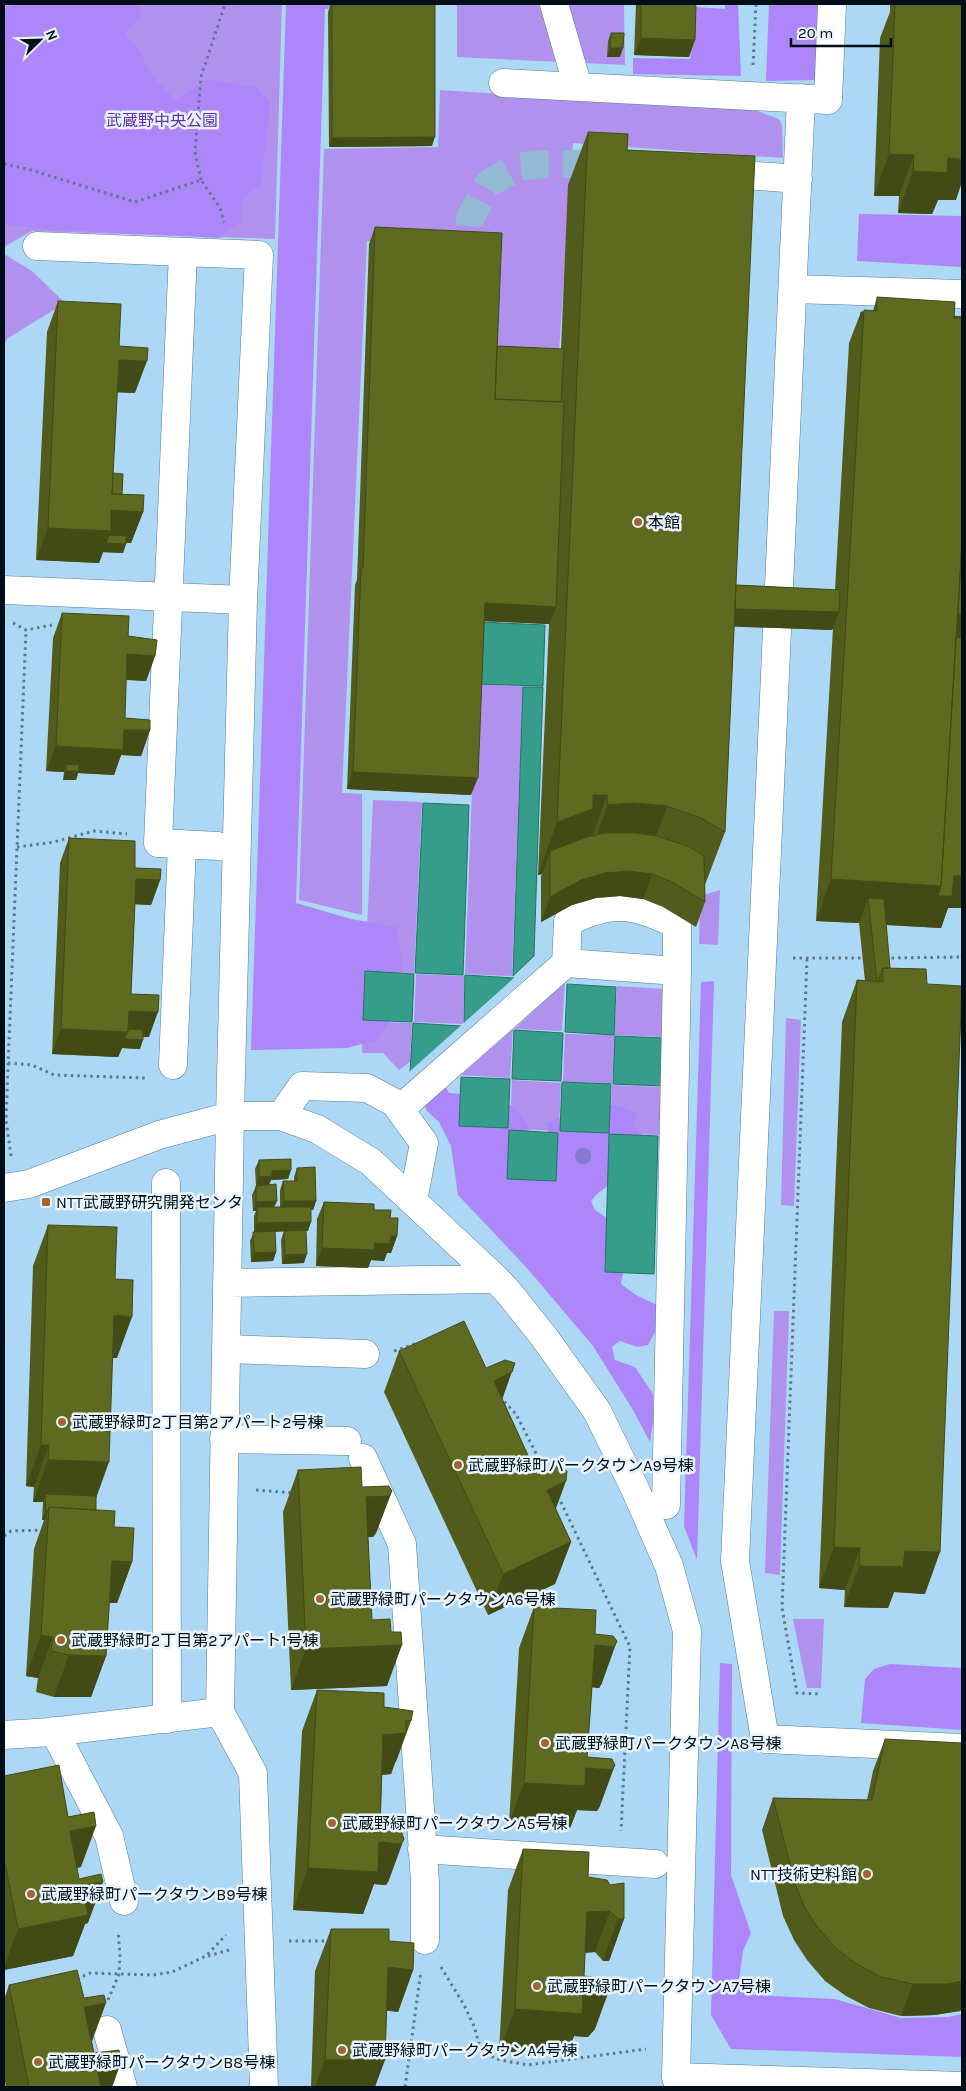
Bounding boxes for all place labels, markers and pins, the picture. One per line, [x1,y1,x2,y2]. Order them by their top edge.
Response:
place label: 本館 [648,513,680,532]
marker: 本館 [632,516,644,528]
place label: NTT武蔵野研究開発センタ [56,1193,243,1212]
marker: NTT武蔵野研究開発センタ [40,1196,52,1208]
place label: 武蔵野緑町2丁目第2アパート2号棟 [72,1413,324,1432]
marker: 武蔵野緑町2丁目第2アパート2号棟 [56,1416,68,1428]
place label: 武蔵野緑町パークタウンA9号棟 [468,1456,694,1475]
marker: 武蔵野緑町パークタウンA9号棟 [452,1459,464,1471]
place label: 武蔵野緑町パークタウンA6号棟 [330,1590,556,1609]
marker: 武蔵野緑町パークタウンA6号棟 [314,1593,326,1605]
place label: 武蔵野緑町2丁目第2アパート1号棟 [71,1631,319,1650]
marker: 武蔵野緑町2丁目第2アパート1号棟 [55,1634,67,1646]
place label: 武蔵野緑町パークタウンA8号棟 [555,1734,781,1753]
marker: 武蔵野緑町パークタウンA8号棟 [539,1737,551,1749]
place label: 武蔵野緑町パークタウンA5号棟 [342,1814,568,1833]
marker: 武蔵野緑町パークタウンA5号棟 [326,1817,338,1829]
place label: NTT技術史料館 [750,1865,857,1884]
marker: NTT技術史料館 [861,1868,873,1880]
place label: 武蔵野緑町パークタウンB9号棟 [41,1885,268,1904]
marker: 武蔵野緑町パークタウンB9号棟 [25,1888,37,1900]
place label: 武蔵野緑町パークタウンA7号棟 [547,1977,771,1996]
marker: 武蔵野緑町パークタウンA7号棟 [531,1980,543,1992]
place label: 武蔵野緑町パークタウンA4号棟 [352,2041,578,2060]
marker: 武蔵野緑町パークタウンA4号棟 [336,2044,348,2056]
place label: 武蔵野緑町パークタウンB8号棟 [48,2053,275,2072]
marker: 武蔵野緑町パークタウンB8号棟 [32,2056,44,2068]

